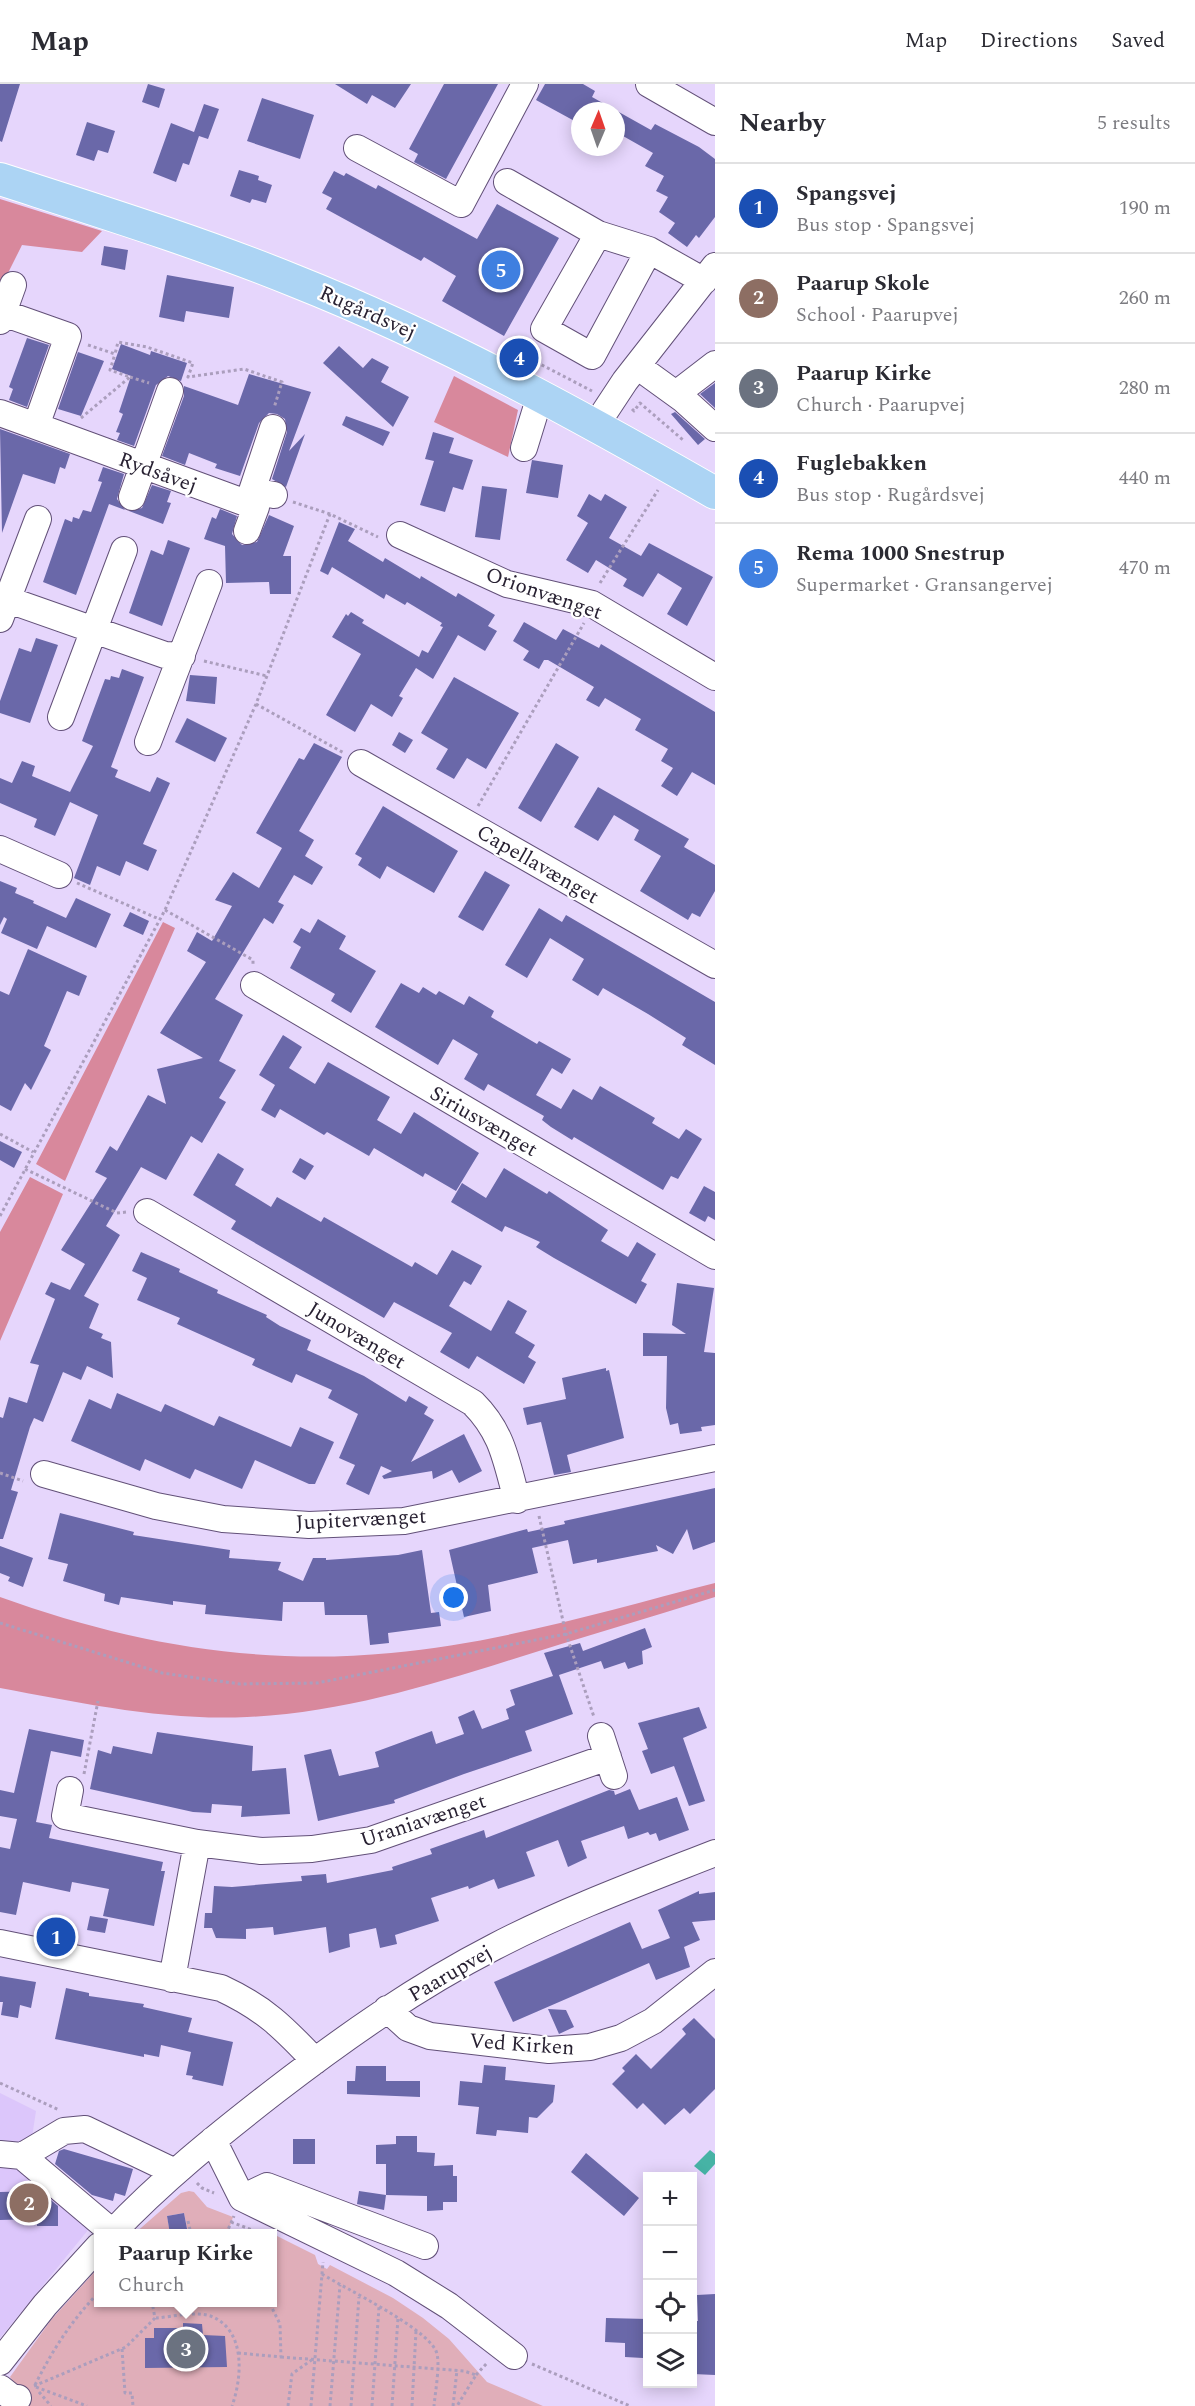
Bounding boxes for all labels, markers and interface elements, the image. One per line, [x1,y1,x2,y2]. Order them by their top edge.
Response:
text: Map [30,20,89,63]
text: Map [905,25,947,57]
text: Directions [980,25,1078,57]
text: Saved [1111,25,1165,57]
north arrow [571,102,625,156]
text: Nearby [739,103,825,143]
text: 5 results [1097,108,1171,138]
text: Spangsvej [796,177,897,210]
text: 1 [753,193,764,223]
text: 190 m [1119,193,1171,223]
text: Bus stop · Spangsvej [796,210,975,240]
pin: 5 [482,248,520,292]
text: Paarup Skole [796,267,930,300]
street label: Rugårdsvej [314,277,421,349]
text: 2 [753,283,764,313]
text: 260 m [1119,283,1171,313]
text: School · Paarupvej [796,300,959,330]
pin: 4 [500,336,538,380]
text: Paarup Kirke [796,357,931,390]
text: 3 [753,373,764,403]
text: 280 m [1119,373,1171,403]
text: Church · Paarupvej [796,390,966,420]
street label: Rydsåvej [114,444,202,502]
text: Fuglebakken [796,447,927,480]
text: 4 [753,463,764,493]
text: 440 m [1119,463,1171,493]
text: Bus stop · Rugårdsvej [796,480,985,510]
text: Rema 1000 Snestrup [796,537,1005,570]
text: 5 [753,553,764,583]
text: 470 m [1119,553,1171,583]
street label: Orionvænget [481,559,606,629]
text: Supermarket · Gransangervej [796,570,1053,600]
street label: Capellavænget [470,817,605,913]
street label: Siriusvænget [424,1078,543,1166]
street label: Junovænget [301,1294,412,1378]
street label: Jupitervænget [295,1501,427,1539]
your location [439,1583,468,1612]
street label: Uraniavænget [356,1786,490,1856]
pin: 1 [36,1914,76,1960]
street label: Paarupvej [402,1937,499,2011]
street label: Ved Kirken [468,2025,575,2065]
map controls [643,2172,697,2388]
button: + [643,2172,697,2226]
pin: 2 [9,2180,48,2226]
button: − [643,2226,697,2280]
popup [94,2229,277,2307]
text: Paarup Kirke [118,2237,253,2270]
text: Church [118,2270,184,2300]
button: locate [643,2280,697,2334]
pin: 3 [166,2326,206,2372]
button: layers [643,2334,697,2388]

